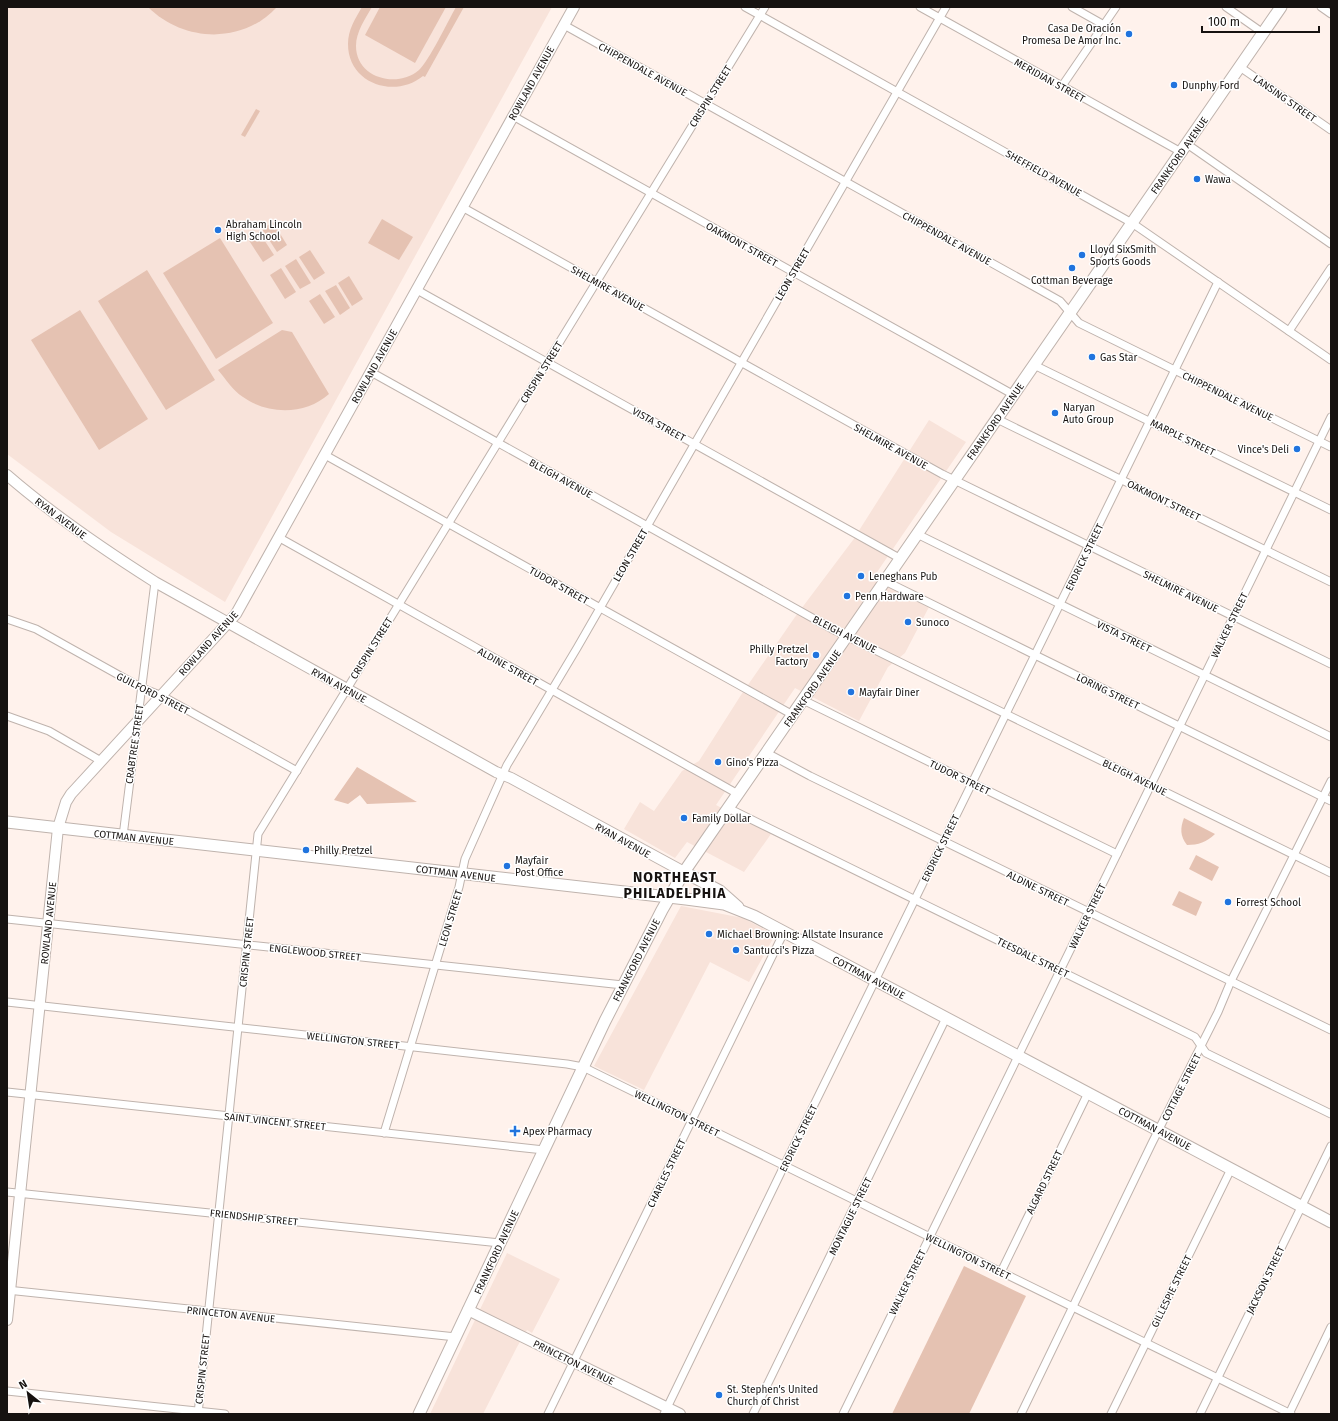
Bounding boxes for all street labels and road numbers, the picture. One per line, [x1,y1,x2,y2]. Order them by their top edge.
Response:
street label: CHIPPENDALE AVENUE [596,41,689,99]
street label: ROWLAND AVENUE [506,44,557,123]
street label: MERIDIAN STREET [1012,56,1088,106]
street label: CRISPIN STREET [687,63,735,130]
street label: LANSING STREET [1251,73,1319,125]
street label: FRANKFORD AVENUE [1149,115,1211,196]
street label: SHEFFIELD AVENUE [1003,148,1084,200]
street label: CHIPPENDALE AVENUE [900,210,993,268]
street label: OAKMONT STREET [704,220,780,270]
street label: LEON STREET [773,245,813,303]
street label: SHELMIRE AVENUE [569,264,647,314]
street label: ROWLAND AVENUE [349,327,400,406]
street label: CRISPIN STREET [518,339,566,406]
street label: CHIPPENDALE AVENUE [1180,370,1275,424]
street label: FRANKFORD AVENUE [965,381,1027,462]
street label: VISTA STREET [630,405,688,445]
street label: MARPLE STREET [1148,417,1218,459]
street label: SHELMIRE AVENUE [852,422,930,472]
street label: BLEIGH AVENUE [527,457,594,501]
street label: OAKMONT STREET [1125,478,1203,524]
street label: RYAN AVENUE [32,496,88,542]
street label: ERDRICK STREET [1063,521,1107,593]
street label: LEON STREET [611,526,651,584]
street label: TUDOR STREET [527,565,591,608]
street label: SHELMIRE AVENUE [1141,568,1220,615]
street label: WALKER STREET [1209,590,1251,660]
street label: ROWLAND AVENUE [176,609,241,679]
street label: BLEIGH AVENUE [810,614,879,656]
street label: CRISPIN STREET [348,615,396,682]
street label: VISTA STREET [1094,619,1153,656]
street label: ALDINE STREET [475,645,541,689]
street label: FRANKFORD AVENUE [782,648,844,729]
street label: RYAN AVENUE [309,666,368,706]
street label: GUILFORD STREET [114,670,192,718]
street label: LORING STREET [1074,671,1142,713]
street label: CRABTREE STREET [123,703,147,785]
street label: BLEIGH AVENUE [1100,757,1169,799]
street label: TUDOR STREET [927,758,993,798]
street label: ERDRICK STREET [919,812,963,884]
street label: RYAN AVENUE [593,821,652,861]
street label: COTTMAN AVENUE [93,828,175,848]
street label: COTTMAN AVENUE [415,863,497,885]
street label: ALDINE STREET [1005,869,1071,909]
street label: ROWLAND AVENUE [39,881,59,965]
street label: WALKER STREET [1067,881,1109,951]
street label: LEON STREET [437,888,466,948]
street label: CRISPIN STREET [237,916,257,988]
street label: FRANKFORD AVENUE [611,917,663,1004]
street label: TEESDALE STREET [995,935,1071,981]
street label: ENGLEWOOD STREET [268,942,362,964]
street label: COTTMAN AVENUE [830,954,907,1002]
street label: WELLINGTON STREET [306,1030,401,1052]
street label: COTTAGE STREET [1160,1051,1204,1123]
street label: WELLINGTON STREET [632,1088,722,1140]
street label: ERDRICK STREET [777,1102,821,1174]
street label: COTTMAN AVENUE [1116,1105,1193,1153]
street label: SAINT VINCENT STREET [224,1111,327,1133]
street label: CHARLES STREET [645,1136,689,1210]
street label: ALGARD STREET [1024,1148,1066,1216]
street label: MONTAGUE STREET [827,1175,875,1257]
street label: FRIENDSHIP STREET [209,1207,299,1229]
street label: FRANKFORD AVENUE [472,1208,522,1296]
street label: WELLINGTON STREET [923,1231,1013,1283]
street label: JACKSON STREET [1244,1244,1288,1316]
street label: WALKER STREET [887,1247,929,1317]
street label: GILLESPIE STREET [1149,1253,1195,1330]
street label: PRINCETON AVENUE [186,1304,276,1326]
street label: CRISPIN STREET [193,1333,213,1405]
street label: PRINCETON AVENUE [531,1338,616,1388]

